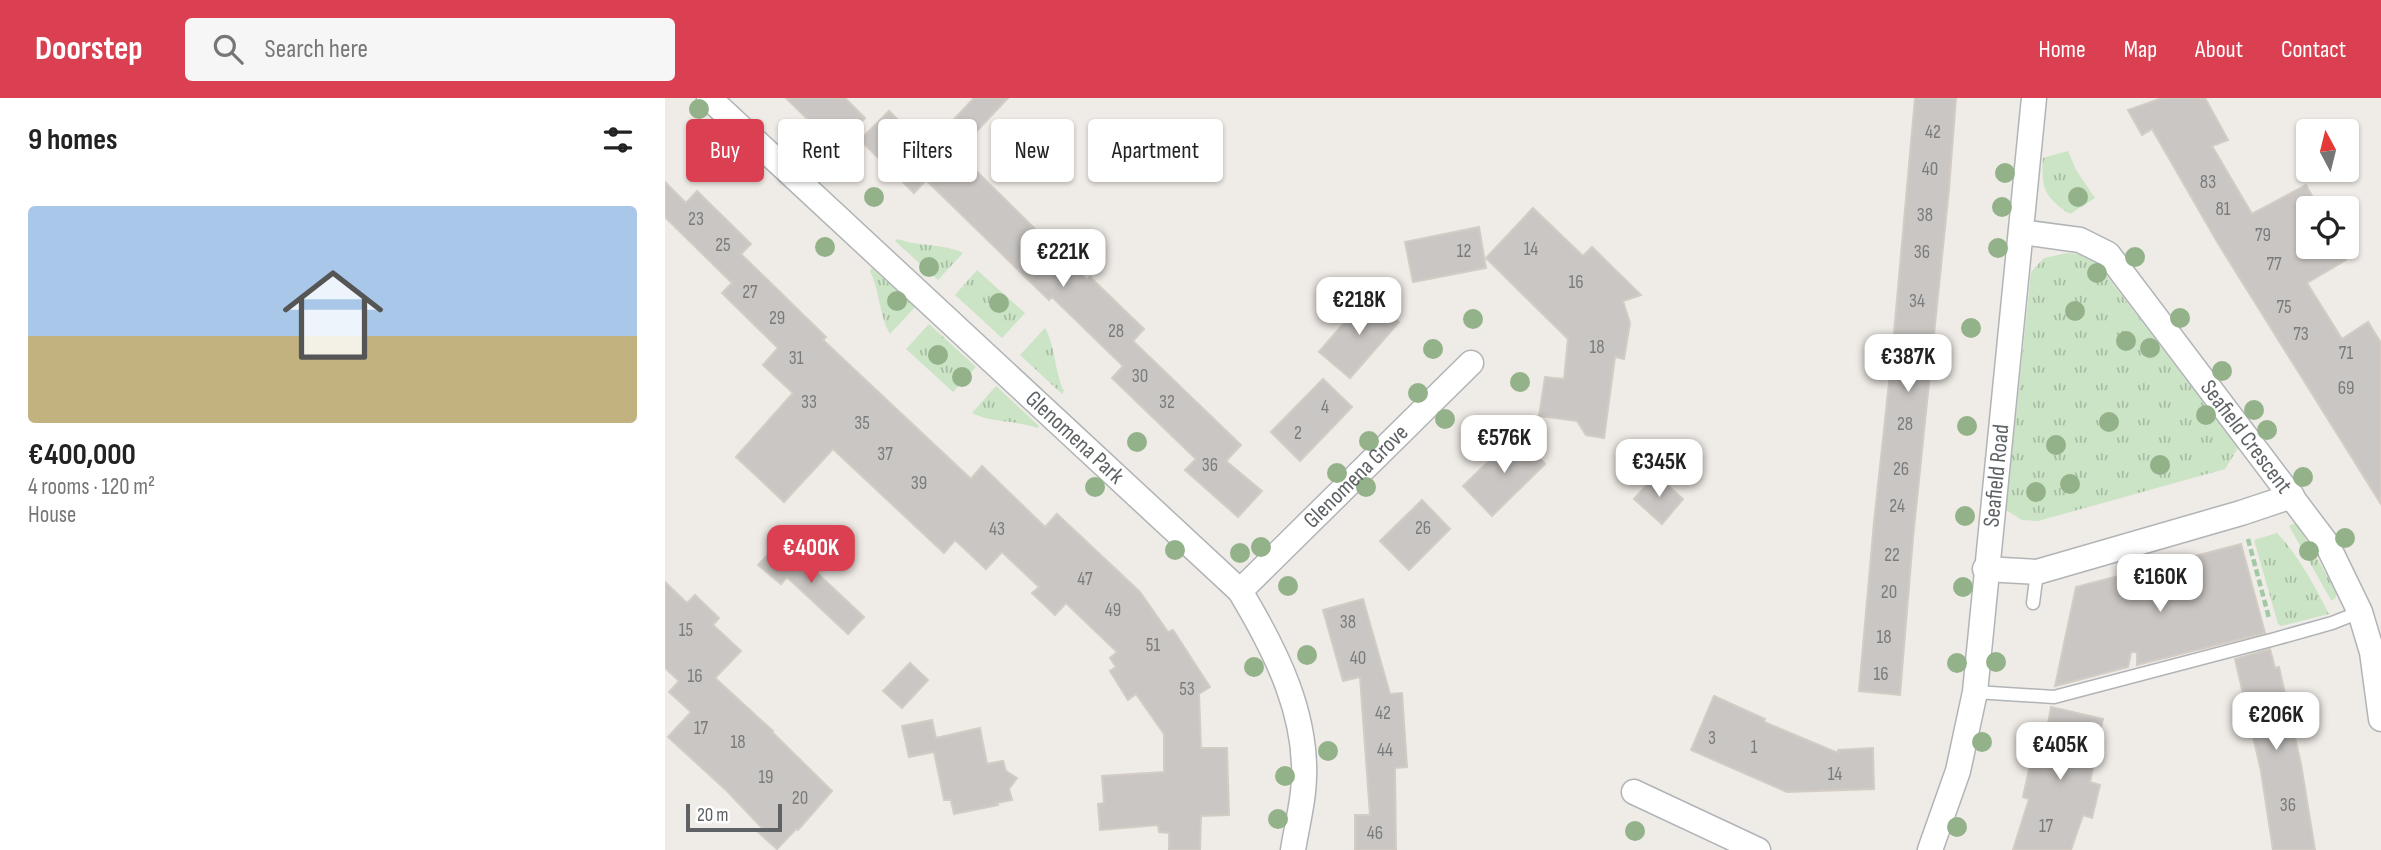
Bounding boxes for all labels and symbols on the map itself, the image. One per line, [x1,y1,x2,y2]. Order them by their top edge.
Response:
north arrow [2296,119,2359,182]
house number: 42 [1925,121,1941,144]
house number: 40 [1922,158,1938,181]
house number: 83 [2200,171,2216,194]
house number: 81 [2216,198,2231,221]
house number: 38 [1917,204,1933,227]
house number: 23 [688,208,704,231]
house number: 79 [2255,224,2271,247]
pin: €221K [1014,230,1112,289]
house number: 25 [715,234,731,257]
house number: 14 [1524,238,1538,261]
house number: 12 [1457,240,1471,263]
house number: 36 [1914,241,1930,264]
house number: 77 [2266,253,2282,276]
house number: 16 [1569,271,1583,294]
pin: €218K [1310,278,1408,337]
house number: 27 [742,281,758,304]
house number: 34 [1909,290,1925,313]
house number: 75 [2276,296,2292,319]
house number: 29 [769,307,785,330]
house number: 28 [1108,320,1124,343]
house number: 73 [2293,323,2309,346]
pin: €387K [1859,334,1957,394]
house number: 18 [1590,336,1604,359]
house number: 71 [2339,342,2354,365]
house number: 31 [789,347,804,370]
house number: 30 [1132,365,1148,388]
street label: Seafield Crescent [2194,375,2298,499]
house number: 69 [2338,377,2354,400]
street label: Glenomena Park [1020,385,1130,490]
house number: 33 [801,391,817,414]
house number: 32 [1159,391,1175,414]
house number: 4 [1321,396,1329,419]
house number: 35 [854,412,870,435]
house number: 28 [1897,413,1913,436]
pin: €576K [1455,416,1553,475]
street label: Glenomena Grove [1298,419,1414,534]
house number: 2 [1294,422,1302,445]
street label: Seafield Road [1977,423,2016,528]
pin: €345K [1610,440,1708,499]
house number: 37 [877,443,893,466]
house number: 36 [1202,454,1218,477]
house number: 26 [1893,458,1909,481]
house number: 39 [911,472,927,495]
house number: 24 [1889,495,1905,518]
house number: 26 [1415,517,1431,540]
house number: 43 [989,518,1005,541]
pin: €400K [762,526,860,585]
house number: 22 [1884,544,1900,567]
pin: €160K [2111,554,2209,614]
house number: 47 [1077,568,1093,591]
house number: 20 [1881,581,1897,604]
house number: 49 [1105,599,1121,622]
house number: 38 [1340,611,1356,634]
house number: 15 [679,619,693,642]
house number: 18 [1877,626,1891,649]
house number: 51 [1146,634,1160,657]
house number: 40 [1350,647,1366,670]
house number: 16 [1874,663,1888,686]
house number: 16 [688,665,702,688]
house number: 53 [1179,678,1195,701]
pin: €206K [2227,692,2325,752]
house number: 42 [1375,702,1391,725]
house number: 17 [694,717,709,740]
pin: €405K [2011,722,2109,782]
house number: 3 [1708,727,1716,750]
house number: 18 [731,731,745,754]
house number: 1 [1751,736,1758,759]
house number: 44 [1377,739,1393,762]
house number: 14 [1828,763,1842,786]
house number: 19 [758,766,774,789]
house number: 20 [792,787,808,810]
house number: 36 [2280,794,2296,817]
scale bar [686,801,782,833]
house number: 17 [2039,815,2054,838]
house number: 46 [1367,822,1383,845]

